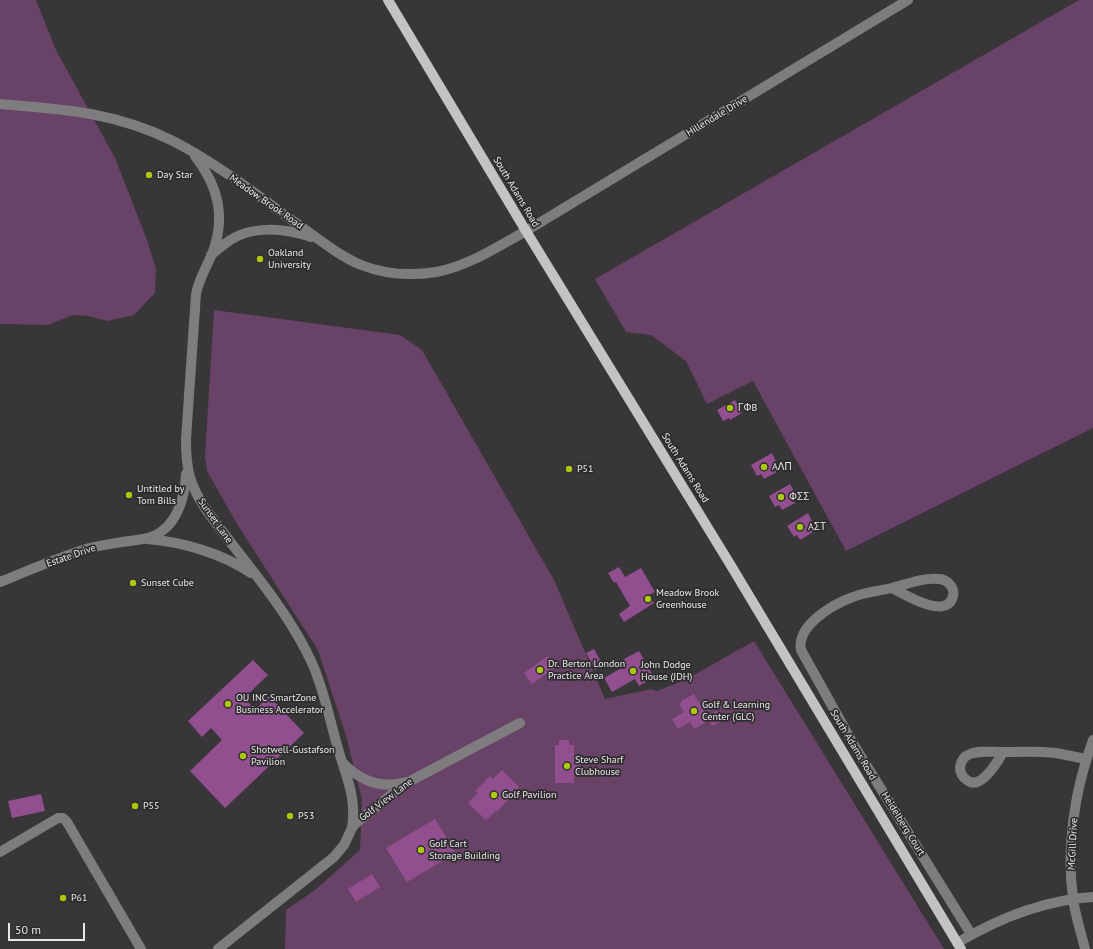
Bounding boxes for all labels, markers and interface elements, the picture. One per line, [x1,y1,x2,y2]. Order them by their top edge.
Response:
street label: Hillendale Drive [684,93,750,139]
street label: South Adams Road [490,155,542,229]
place label: Day Star [157,169,193,181]
marker: Day Star [144,170,154,180]
street label: Meadow Brook Road [227,172,305,232]
place label: Oakland University [268,247,311,270]
marker: Oakland University [255,254,265,264]
place label: ΓΦB [738,402,757,414]
marker: ΓΦB [725,403,735,413]
street label: South Adams Road [659,431,711,505]
place label: AΛΠ [772,461,792,473]
marker: AΛΠ [759,462,769,472]
place label: P51 [577,463,593,475]
marker: P51 [564,464,574,474]
place label: Untitled by Tom Bills [137,483,184,506]
marker: Untitled by Tom Bills [124,490,134,500]
place label: ΦΣΣ [789,491,809,503]
marker: ΦΣΣ [776,492,786,502]
street label: Sunset Lane [195,496,235,546]
place label: AΣΤ [808,521,826,533]
marker: AΣΤ [795,522,805,532]
street label: Estate Drive [45,542,97,570]
place label: Sunset Cube [141,577,194,589]
marker: Sunset Cube [128,578,138,588]
place label: Meadow Brook Greenhouse [656,587,719,610]
marker: Meadow Brook Greenhouse [643,594,653,604]
place label: Dr. Berton London Practice Area [548,658,625,682]
place label: John Dodge House (JDH) [641,659,692,682]
marker: Dr. Berton London Practice Area [535,665,545,675]
marker: John Dodge House (JDH) [628,666,638,676]
place label: OU INC SmartZone Business Accelerator [236,692,324,716]
marker: OU INC SmartZone Business Accelerator [223,699,233,709]
place label: Golf & Learning Center (GLC) [702,699,770,722]
marker: Golf & Learning Center (GLC) [689,706,699,716]
street label: South Adams Road [827,708,879,782]
place label: Shotwell-Gustafson Pavilion [251,744,335,768]
marker: Shotwell-Gustafson Pavilion [238,751,248,761]
place label: Steve Sharf Clubhouse [575,754,623,778]
marker: Steve Sharf Clubhouse [562,761,572,771]
street label: Golf View Lane [357,776,415,824]
place label: Golf Pavilion [502,789,556,801]
marker: Golf Pavilion [489,790,499,800]
street label: Heidelberg Court [879,790,927,858]
place label: P55 [143,800,159,812]
marker: P55 [130,801,140,811]
place label: P53 [298,810,314,822]
marker: P53 [285,811,295,821]
street label: McGill Drive [1066,818,1080,870]
place label: Golf Cart Storage Building [429,838,500,862]
marker: Golf Cart Storage Building [416,845,426,855]
place label: P61 [71,892,87,904]
marker: P61 [58,893,68,903]
scale bar [10,915,87,941]
text: 50 m [15,922,41,937]

